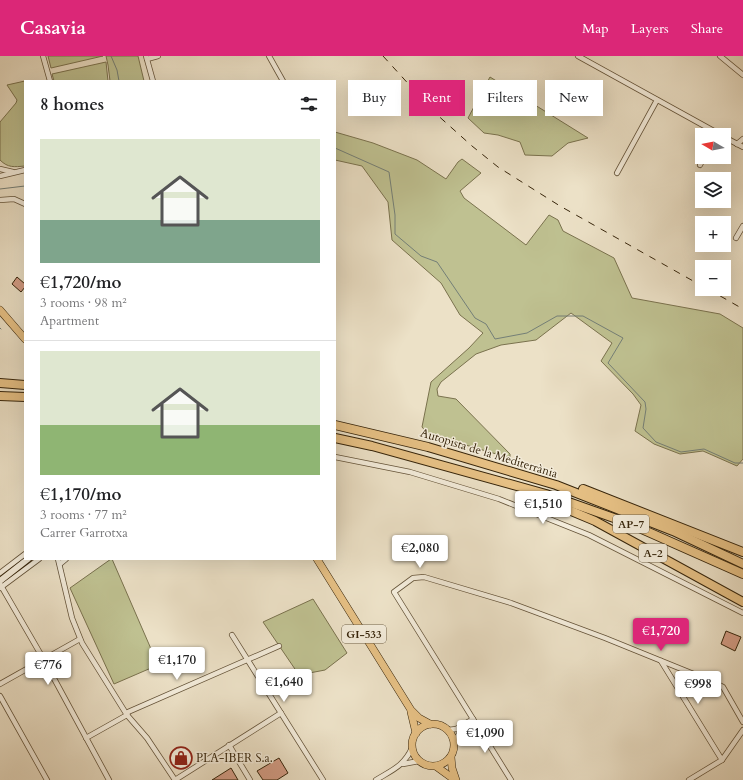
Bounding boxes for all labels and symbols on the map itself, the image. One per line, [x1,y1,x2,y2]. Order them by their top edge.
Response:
north arrow [695,128,731,164]
street label: Autopista de la Mediterrània [418,424,560,482]
pin: €1,510 [510,491,576,525]
road number: AP-7 [613,515,649,533]
pin: €2,080 [387,535,453,569]
road number: A-2 [639,544,667,562]
pin: €1,720 [628,618,694,652]
road number: GI-533 [342,625,386,643]
pin: €1,170 [144,647,210,681]
pin: €776 [24,652,72,686]
pin: €1,640 [251,669,317,703]
pin: €998 [674,671,722,705]
pin: €1,090 [452,720,518,754]
shop icon: PLA-IBER S.a. [168,745,194,771]
place label: PLA-IBER S.a. [196,750,273,766]

